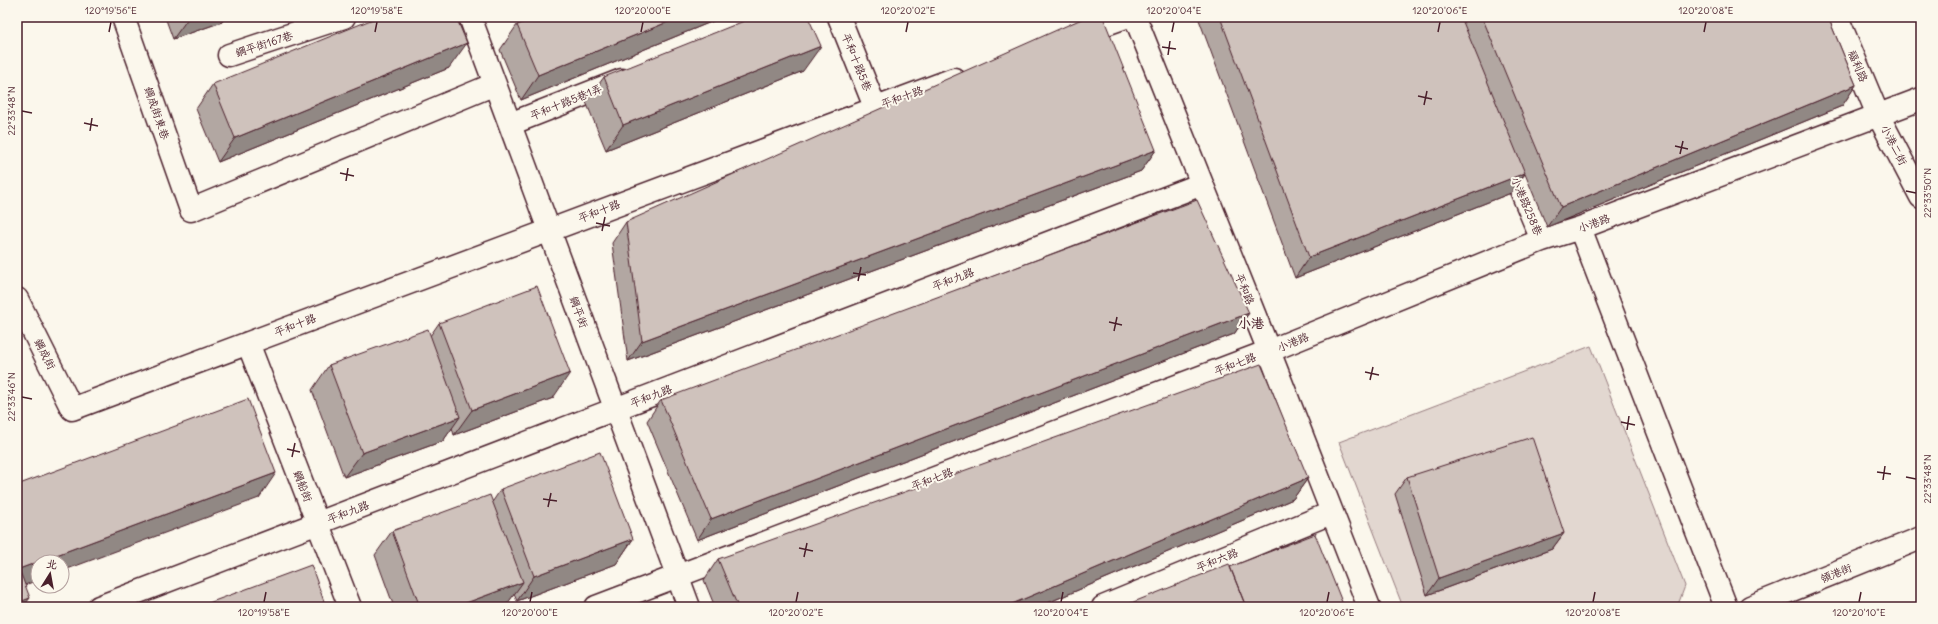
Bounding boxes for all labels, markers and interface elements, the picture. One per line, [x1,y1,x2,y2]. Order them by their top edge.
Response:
text: 120°19'56"E [85,4,137,17]
text: 120°19'58"E [351,4,403,17]
text: 120°20'00"E [615,4,671,17]
text: 120°20'02"E [881,4,935,17]
text: 120°20'04"E [1147,4,1202,17]
text: 120°20'06"E [1413,4,1468,17]
text: 120°20'08"E [1679,4,1734,17]
street label: 鋼平街167巷 [233,28,295,60]
street label: 平和十路5巷 [839,31,875,93]
street label: 福利路 [1845,48,1871,84]
street label: 平和十路5巷1弄 [528,81,604,123]
street label: 平和十路 [879,83,925,111]
street label: 鋼成街東巷 [141,85,173,141]
text: 22°33'48"N [5,86,18,136]
street label: 小港二街 [1878,122,1911,169]
text: 22°33'50"N [1921,168,1934,218]
street label: 小港路258巷 [1508,174,1546,238]
street label: 平和十路 [576,197,622,225]
street label: 小港路 [1576,211,1612,235]
street label: 平和九路 [930,265,976,293]
street label: 平和路 [1232,271,1258,307]
street label: 鋼平街 [567,294,592,331]
street label: 平和十路 [272,311,318,339]
district label: 小港 [1238,315,1264,332]
street label: 小港路 [1275,329,1311,355]
street label: 鋼成街 [31,336,59,373]
street label: 平和七路 [1212,350,1258,378]
text: 22°33'46"N [5,372,18,422]
street label: 平和九路 [628,382,674,410]
text: 22°33'48"N [1921,454,1934,504]
street label: 平和七路 [909,465,955,493]
street label: 鋼船街 [291,468,316,505]
street label: 平和九路 [325,498,371,526]
street label: 平和六路 [1194,545,1240,575]
north arrow [30,554,70,594]
text: 北 [45,556,59,572]
street label: 領港街 [1818,560,1855,586]
text: 120°19'58"E [238,606,290,619]
text: 120°20'00"E [502,606,558,619]
text: 120°20'02"E [769,606,823,619]
text: 120°20'04"E [1034,606,1089,619]
text: 120°20'06"E [1300,606,1355,619]
text: 120°20'08"E [1566,606,1621,619]
text: 120°20'10"E [1832,606,1886,619]

